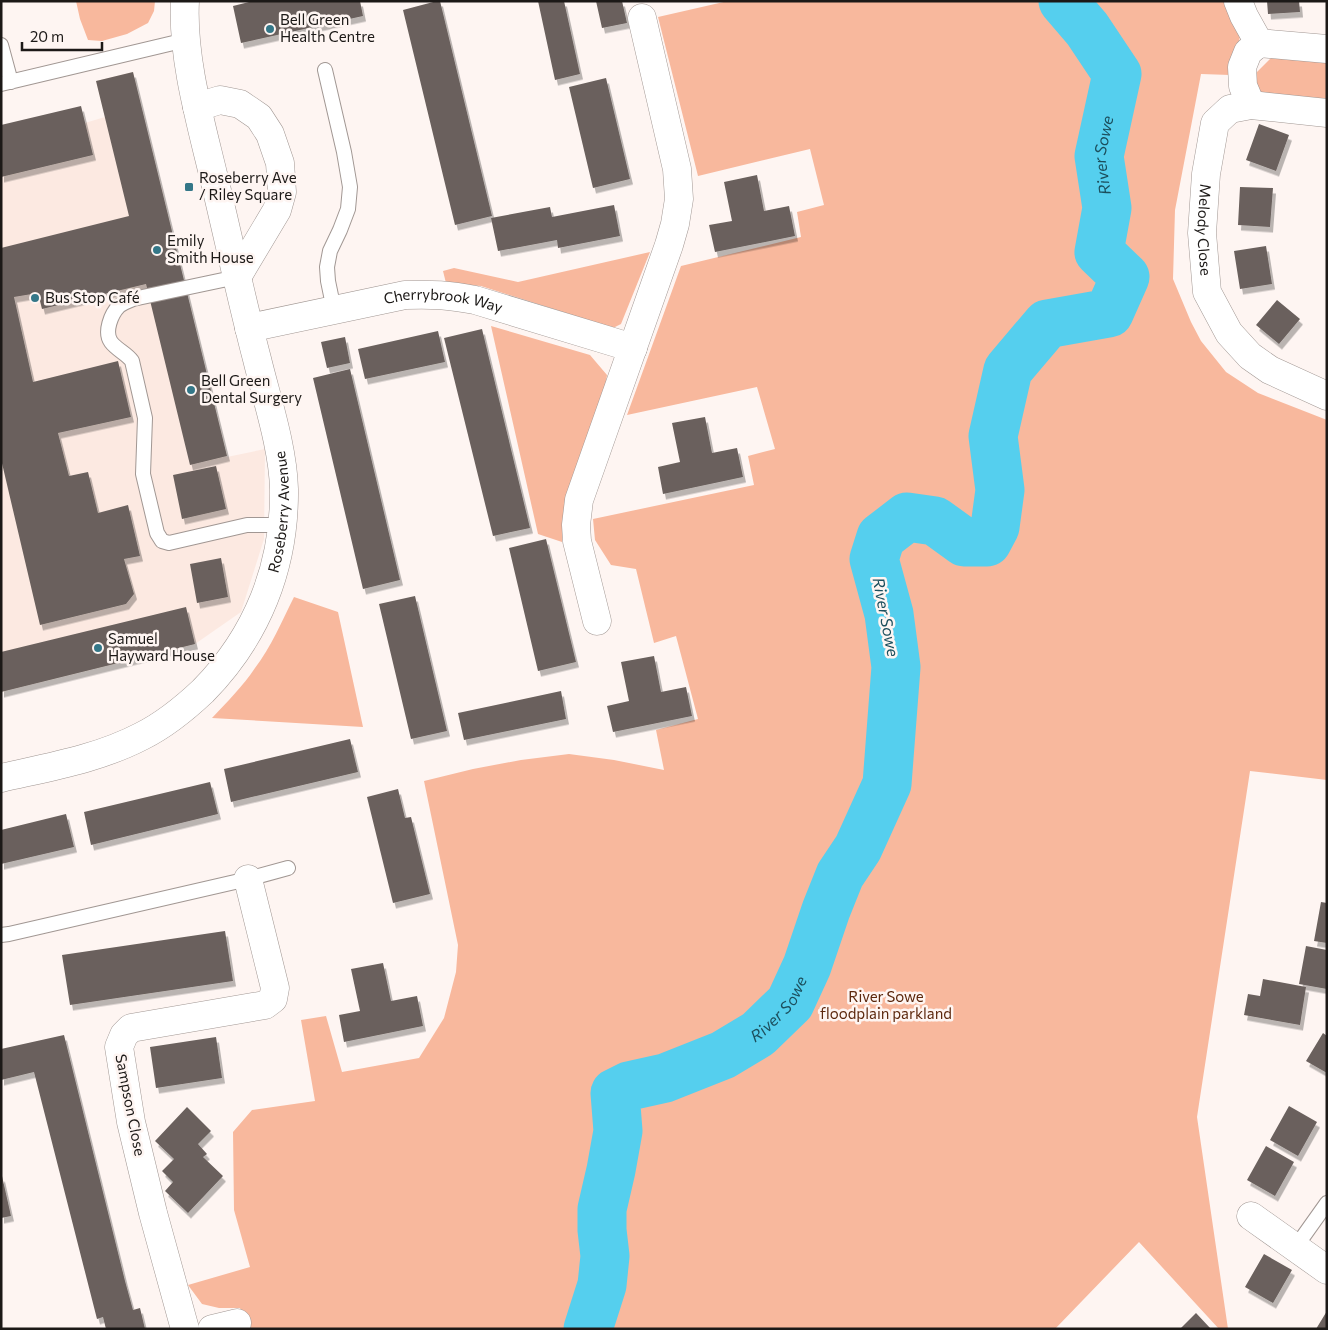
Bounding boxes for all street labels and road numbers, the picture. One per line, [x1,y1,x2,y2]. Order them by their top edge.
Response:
street label: Melody Close [1194,183,1216,276]
street label: Cherrybrook Way [382,285,505,316]
street label: Roseberry Avenue [263,450,292,575]
street label: Sampson Close [112,1052,150,1157]

